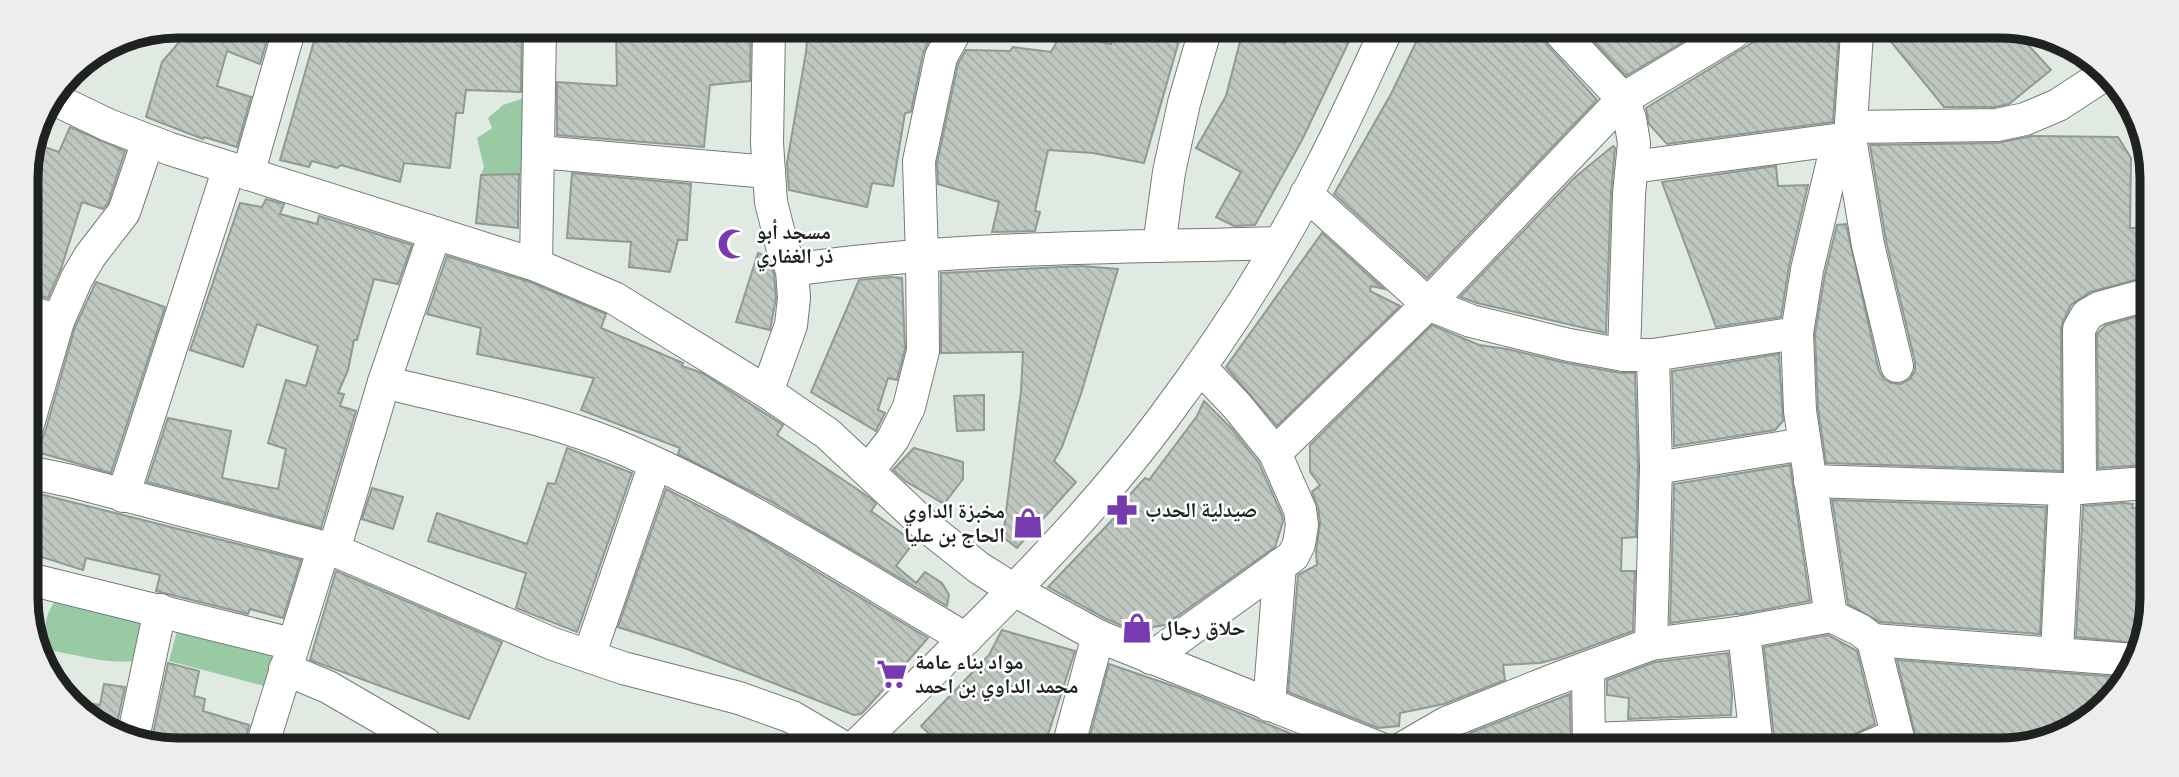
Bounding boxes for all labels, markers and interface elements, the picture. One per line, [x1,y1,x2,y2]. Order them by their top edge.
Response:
place label: مسجد أبو ذر الغفاري [756,217,833,272]
mosque icon: مسجد أبو ذر الغفاري [716,227,750,261]
pharmacy icon: صيدلية الحدب [1105,493,1139,527]
place label: صيدلية الحدب [1145,495,1257,524]
place label: مخبزة الداوي الحاج بن عليا [903,496,1005,549]
shop icon: مخبزة الداوي الحاج بن عليا [1011,506,1045,540]
shop icon: حلاق رجال [1120,611,1154,645]
place label: حلاق رجال [1160,613,1246,642]
place label: مواد بناء عامة محمد الداوي بن احمد [915,647,1078,702]
supermarket icon: مواد بناء عامة محمد الداوي بن احمد [875,657,909,691]

